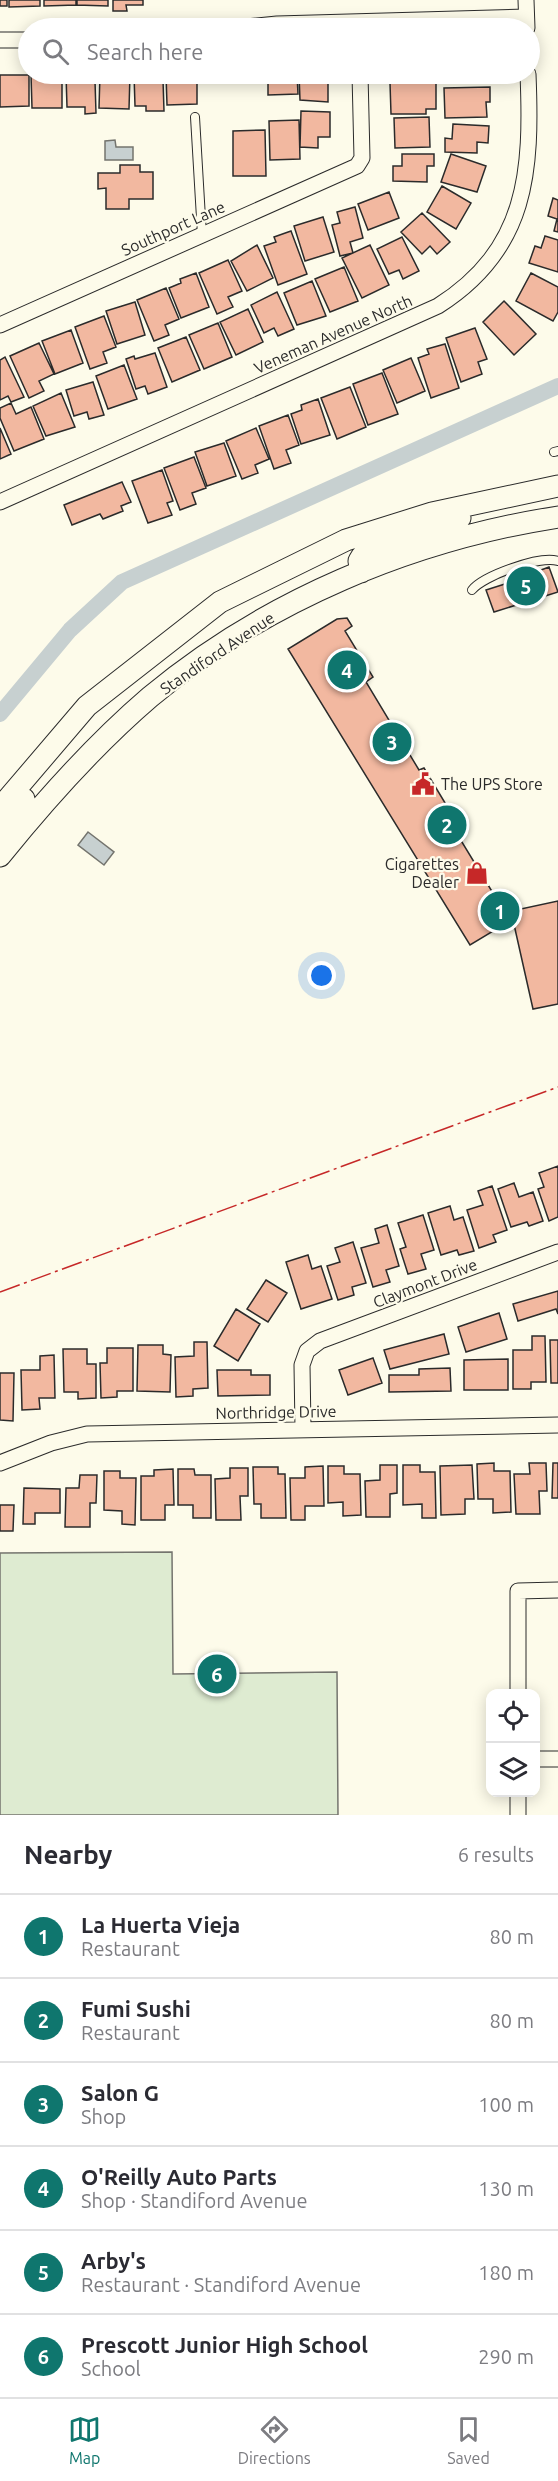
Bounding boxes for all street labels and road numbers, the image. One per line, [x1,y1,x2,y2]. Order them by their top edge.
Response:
street label: Southport Lane [118,197,228,259]
street label: Veneman Avenue North [251,291,415,377]
street label: Standiford Avenue [157,608,277,698]
street label: Claymont Drive [370,1255,480,1311]
street label: Northridge Drive [215,1402,337,1422]

